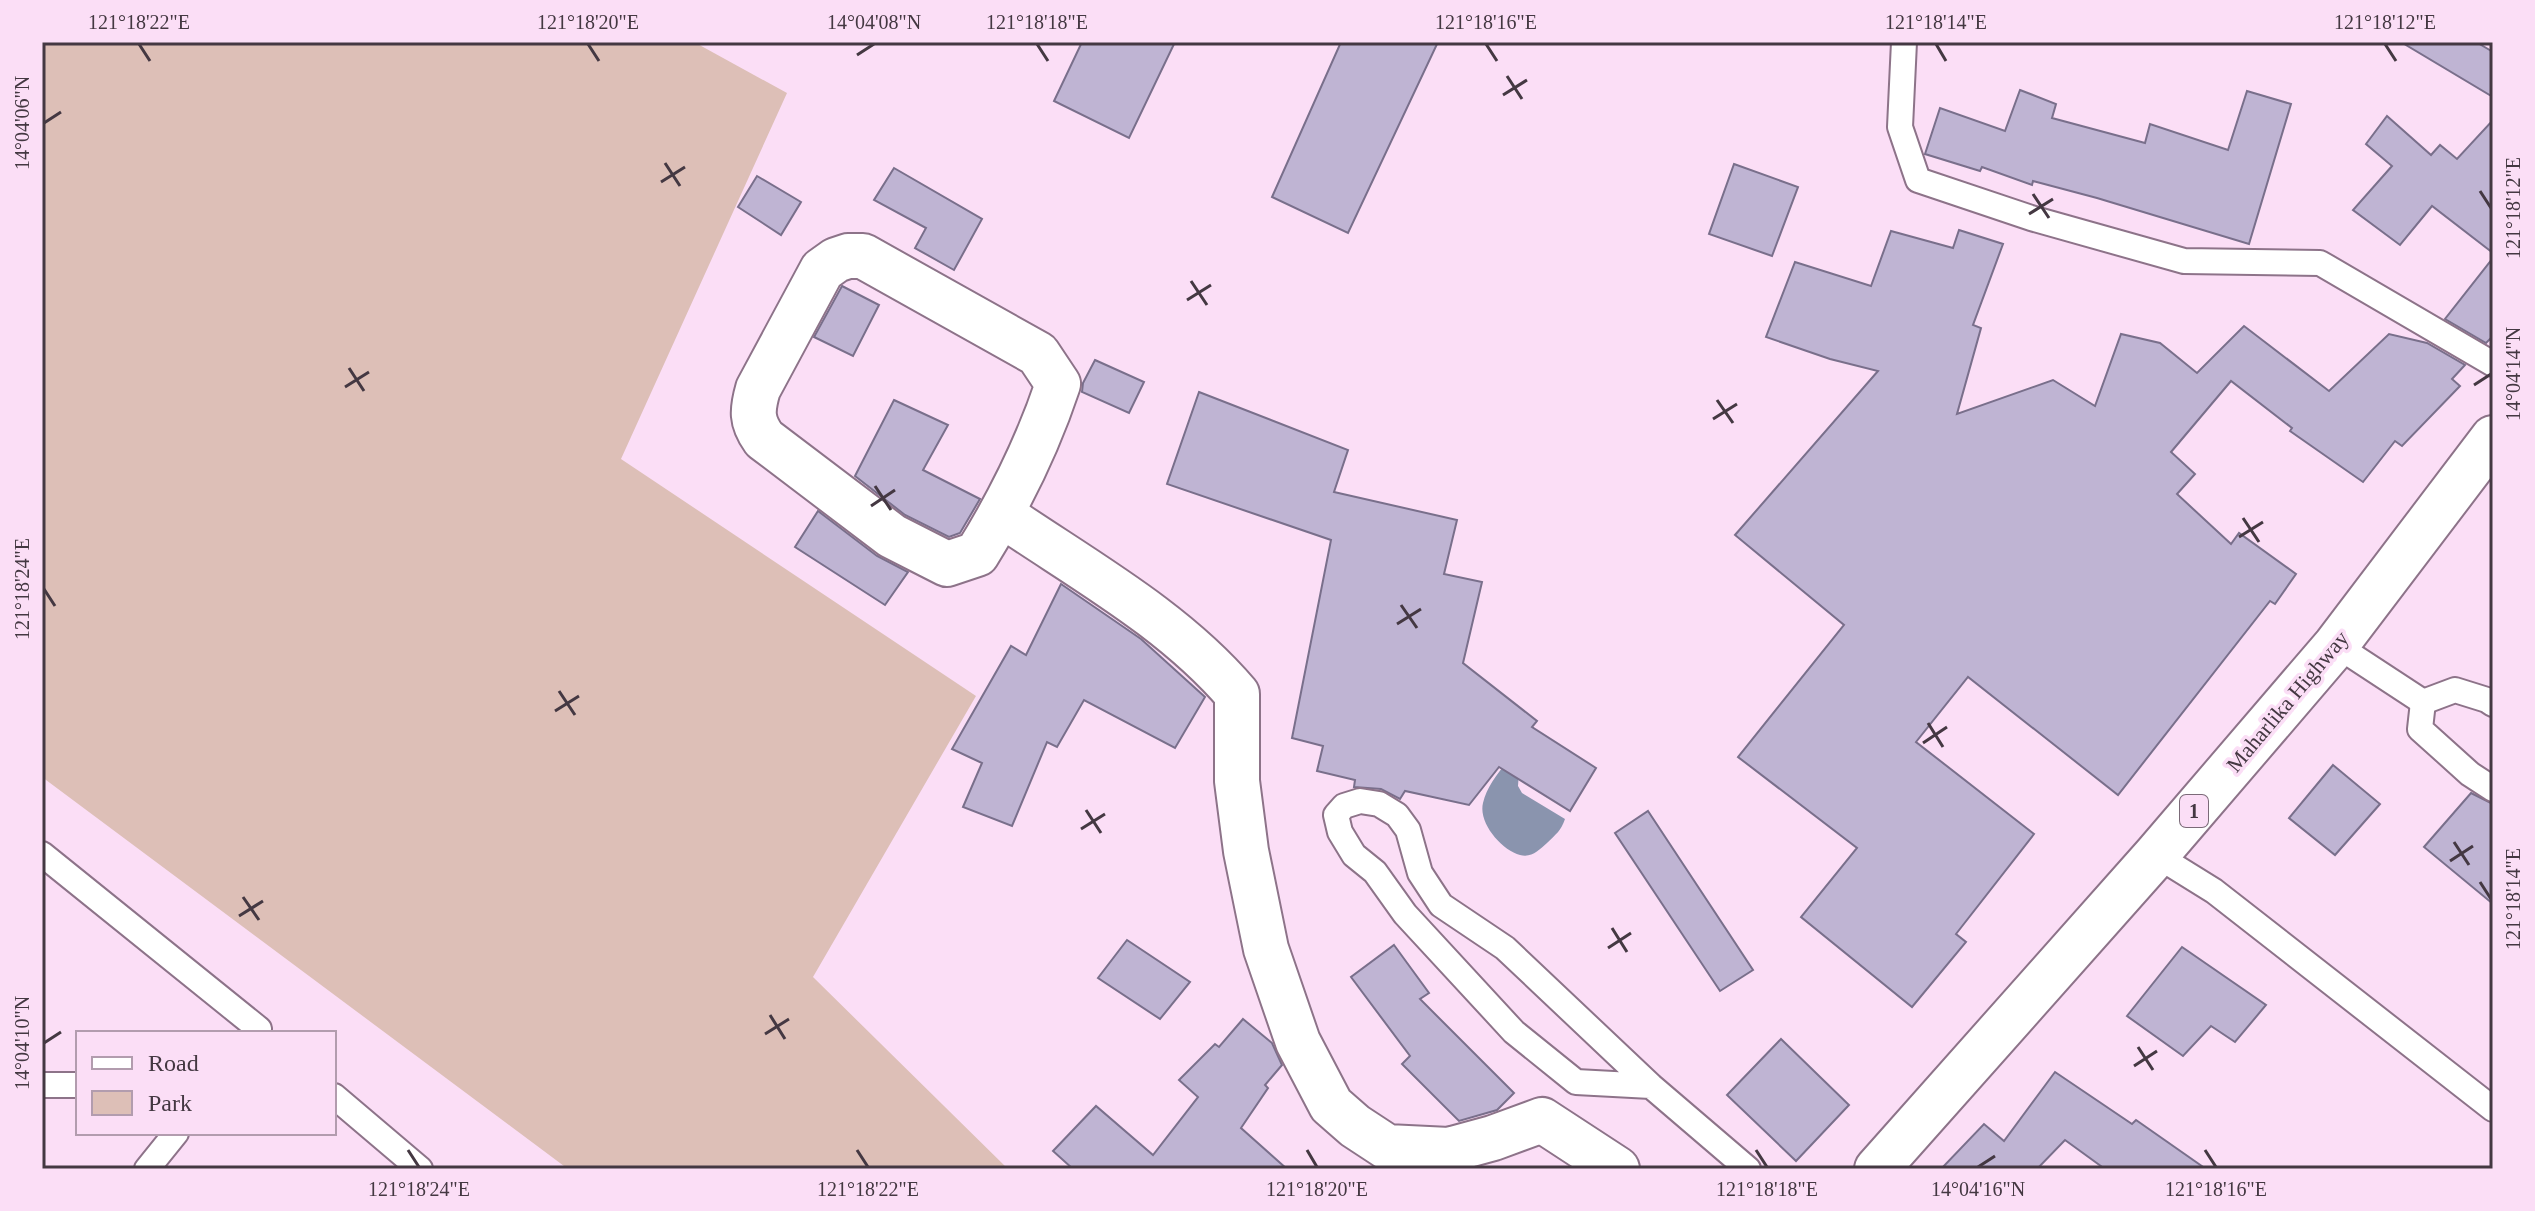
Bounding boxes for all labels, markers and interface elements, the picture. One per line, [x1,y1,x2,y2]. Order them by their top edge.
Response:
text: 121°18'22"E [88,11,190,33]
text: 121°18'20"E [537,11,639,33]
text: 14°04'08"N [827,11,921,33]
text: 121°18'18"E [986,11,1088,33]
text: 121°18'16"E [1435,11,1537,33]
text: 121°18'14"E [1885,11,1987,33]
text: 121°18'12"E [2334,11,2436,33]
text: 14°04'06"N [11,76,33,170]
text: 121°18'12"E [2502,157,2524,259]
text: 14°04'14"N [2502,327,2524,421]
text: 121°18'24"E [11,538,33,640]
street label: Maharlika Highway [2221,626,2354,777]
road number: 1 [2180,795,2208,827]
text: 121°18'14"E [2502,848,2524,950]
text: 14°04'10"N [11,996,33,1090]
legend [76,1031,336,1135]
text: Road [148,1050,199,1076]
text: Park [148,1090,192,1116]
text: 121°18'24"E [368,1178,470,1200]
text: 121°18'22"E [817,1178,919,1200]
text: 121°18'20"E [1266,1178,1368,1200]
text: 121°18'18"E [1716,1178,1818,1200]
text: 14°04'16"N [1931,1178,2025,1200]
text: 121°18'16"E [2165,1178,2267,1200]

